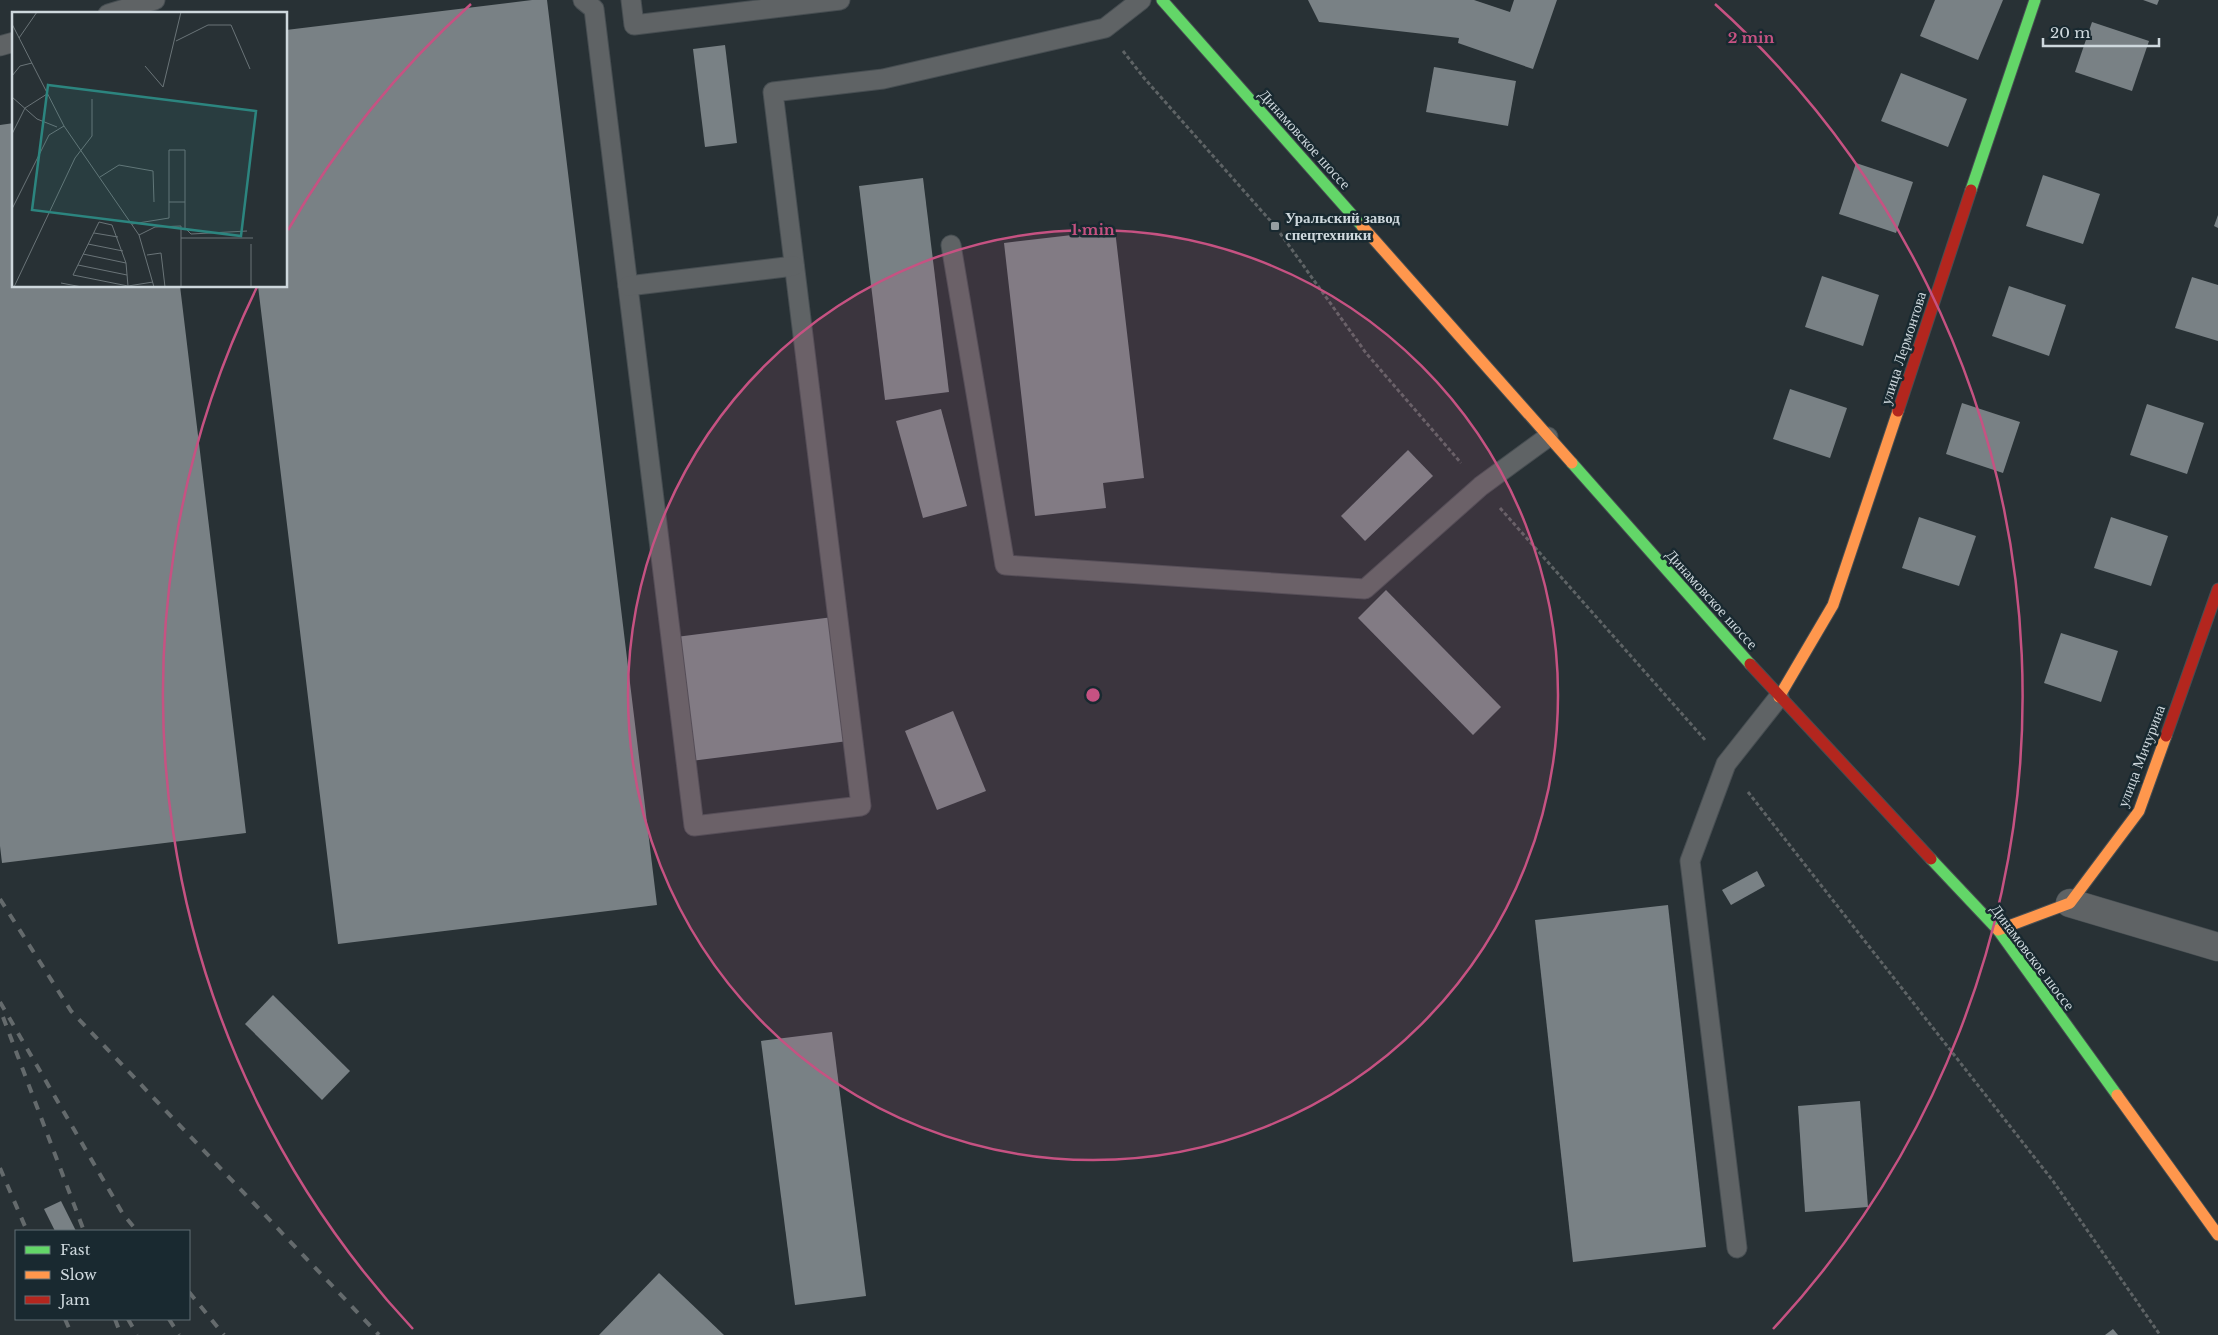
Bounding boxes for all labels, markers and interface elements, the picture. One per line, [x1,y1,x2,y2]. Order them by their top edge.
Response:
inset map [12,12,288,288]
scale bar [2043,15,2159,47]
text: 20 m [2050,23,2090,42]
text: 2 min [1728,28,1774,47]
street label: Динамовское шоссе [1255,85,1355,193]
place label: Уральский завод спецтехники [1285,208,1400,244]
text: 1 min [1071,220,1115,239]
marker: Уральский завод спецтехники [1269,220,1281,232]
street label: улица Лермонтова [1876,289,1930,407]
street label: Динамовское шоссе [1662,545,1762,653]
centre of rings [1084,686,1102,704]
street label: улица Мичурина [2113,702,2169,810]
street label: Динамовское шоссе [1987,900,2079,1014]
legend [15,1230,190,1320]
text: Fast [60,1240,91,1259]
text: Slow [60,1265,97,1284]
text: Jam [58,1290,90,1309]

